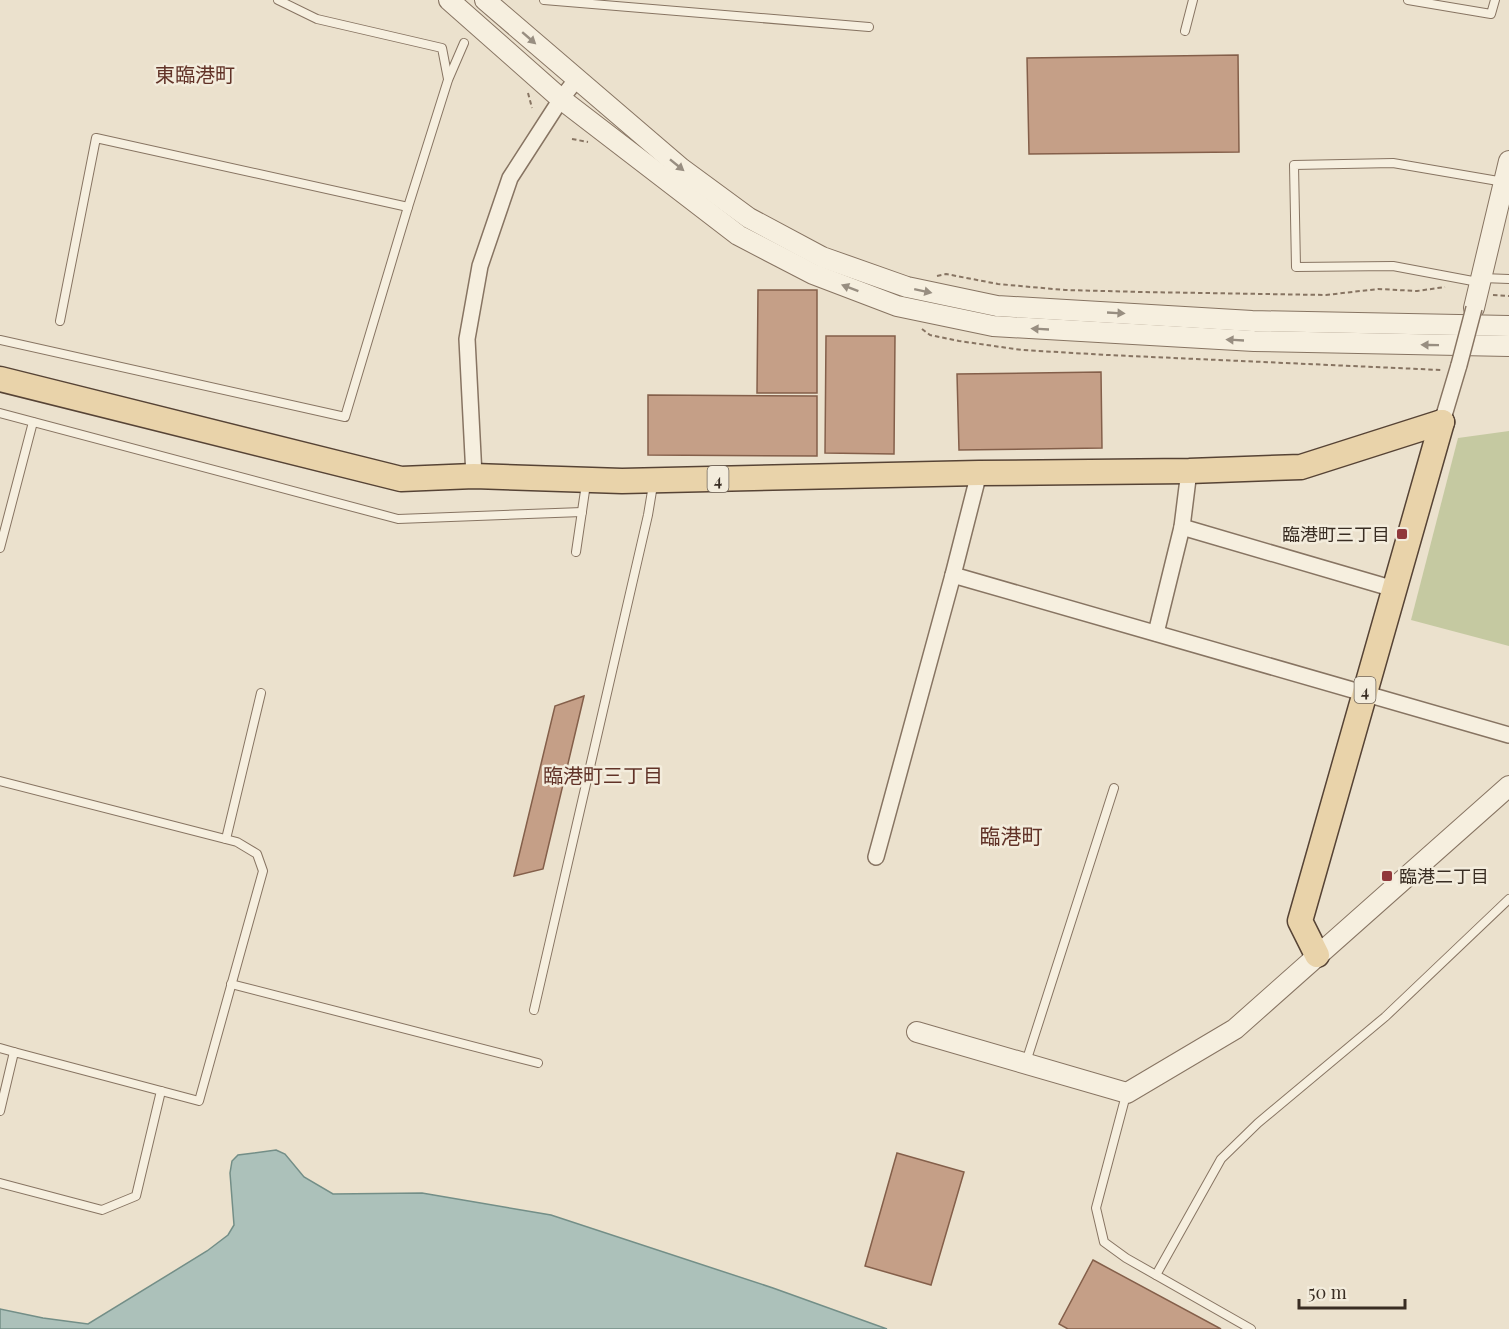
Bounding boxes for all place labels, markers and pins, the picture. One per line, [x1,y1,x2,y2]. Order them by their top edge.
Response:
place label: 臨港町三丁目 [1282,522,1390,546]
marker: 臨港町三丁目 [1395,527,1409,541]
place label: 臨港二丁目 [1399,864,1489,888]
marker: 臨港二丁目 [1380,869,1394,883]

